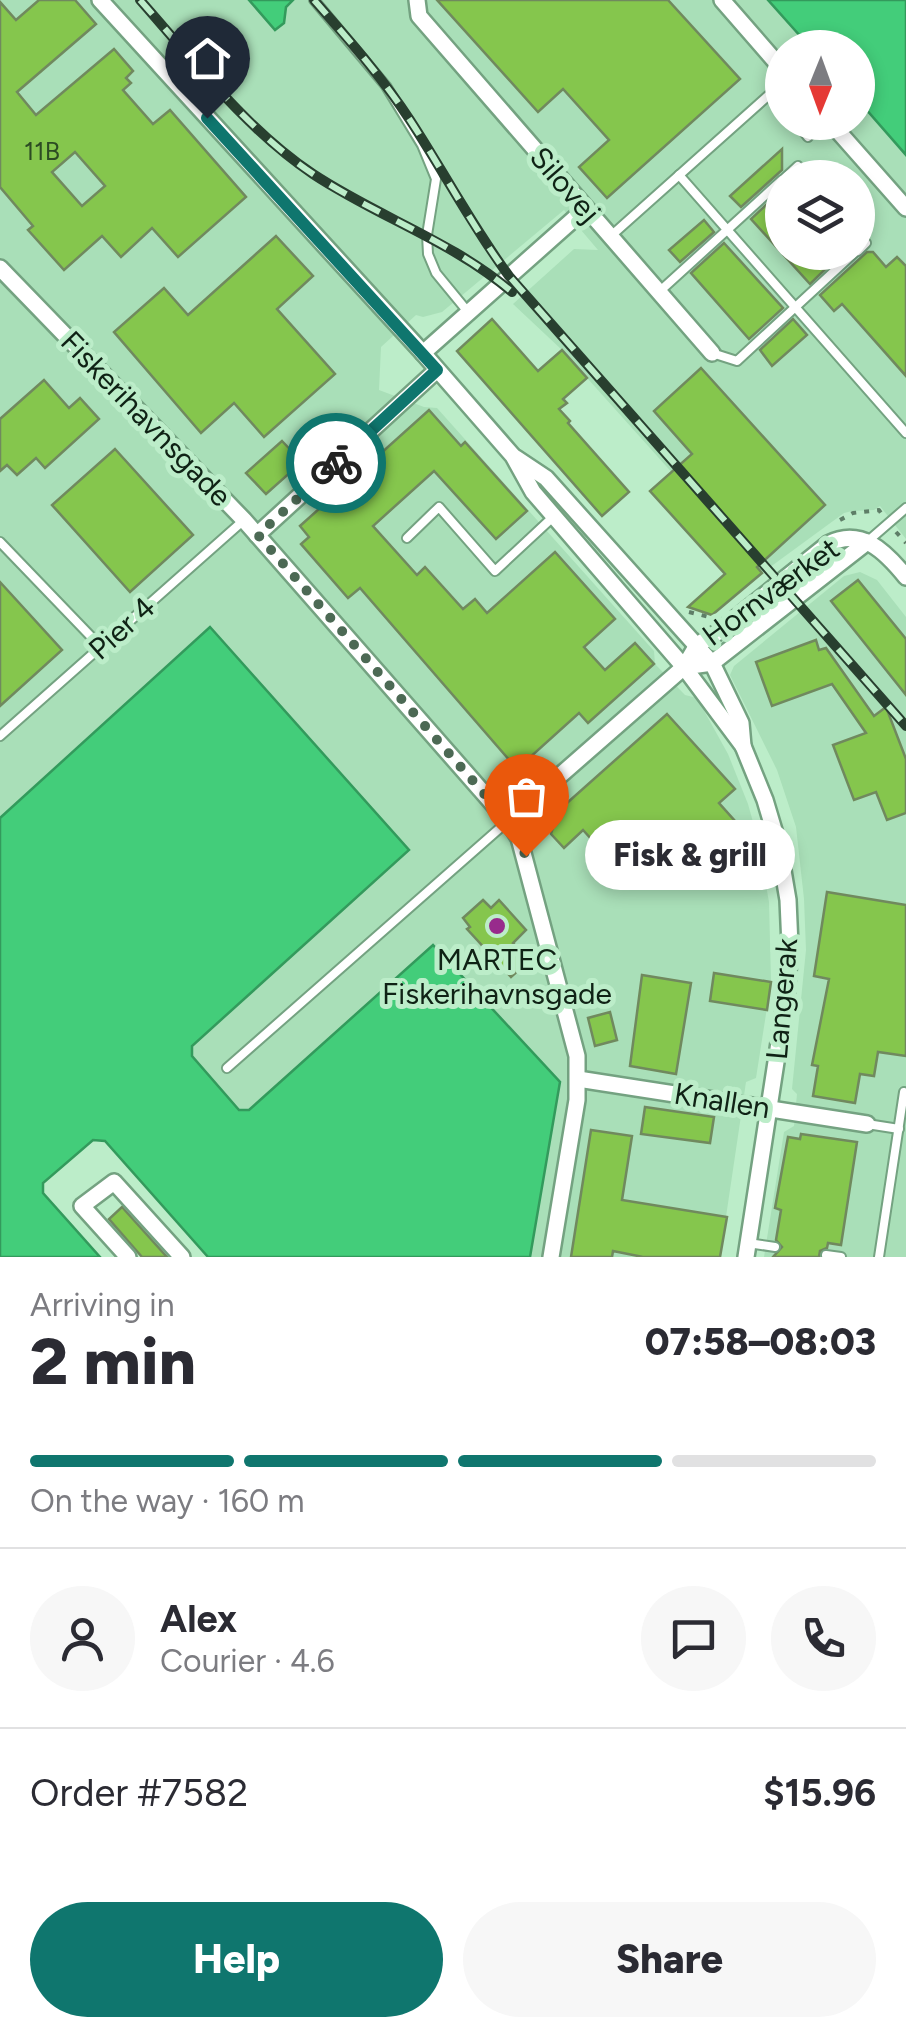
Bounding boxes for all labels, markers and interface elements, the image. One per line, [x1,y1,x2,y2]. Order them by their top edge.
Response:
pin [165,16,250,119]
north arrow [765,30,875,140]
map controls [765,30,875,270]
icon: home [180,31,235,86]
house number: 11B [24,136,60,166]
street label: Silovej [522,139,608,230]
button: layers [765,160,875,270]
street label: Fiskerihavnsgade [53,323,240,514]
courier [286,413,386,513]
icon: bike [309,436,364,491]
street label: Hornværket [695,530,846,654]
street label: Pier 4 [81,588,163,667]
pin [484,754,569,857]
icon: bag [499,769,554,824]
callout: Fisk & grill [586,821,796,891]
text: Fisk & grill [613,836,767,874]
marker: MARTEC Fiskerihavnsgade [486,915,508,937]
street label: Langerak [758,936,805,1061]
place label: MARTEC Fiskerihavnsgade [382,941,612,1012]
street label: Knallen [671,1075,773,1126]
text: Arriving in [30,1286,175,1324]
text: 07:58–08:03 [645,1319,876,1365]
text: 2 min [30,1322,196,1400]
text: On the way · 160 m [30,1482,304,1520]
button: person [30,1586,135,1691]
button: chat [641,1586,746,1691]
button: phone [771,1586,876,1691]
text: Alex [160,1596,237,1642]
text: Courier · 4.6 [160,1642,335,1680]
text: Order #7582 [30,1770,248,1816]
text: $15.96 [763,1770,876,1816]
button: Help [30,1902,443,2017]
button: Share [463,1902,876,2017]

